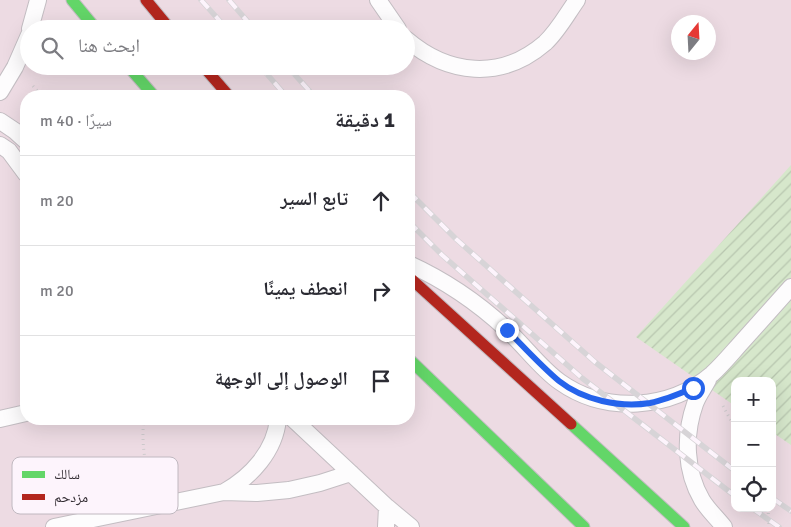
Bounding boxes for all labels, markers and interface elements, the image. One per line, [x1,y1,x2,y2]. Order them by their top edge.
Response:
north arrow [671,15,716,60]
search box [20,20,415,75]
icon: search [38,34,66,62]
text: ابحث هنا [78,34,140,58]
text: 1 دقيقة [335,107,395,133]
text: سيرًا · 40 m [40,111,112,131]
text: تابع السير [280,187,348,211]
icon: ahead [367,187,395,215]
text: 20 m [40,191,74,211]
text: انعطف يمينًا [263,277,348,301]
icon: right [367,277,395,305]
text: 20 m [40,281,74,301]
route end [496,319,519,342]
text: الوصول إلى الوجهة [215,367,348,391]
icon: arrive [367,367,395,395]
route start [682,377,705,400]
map controls [731,377,776,512]
button: + [731,377,776,422]
button: − [731,422,776,467]
legend [12,457,178,514]
text: سالك [54,466,80,483]
button: locate [731,467,776,512]
text: مزدحم [54,489,88,507]

